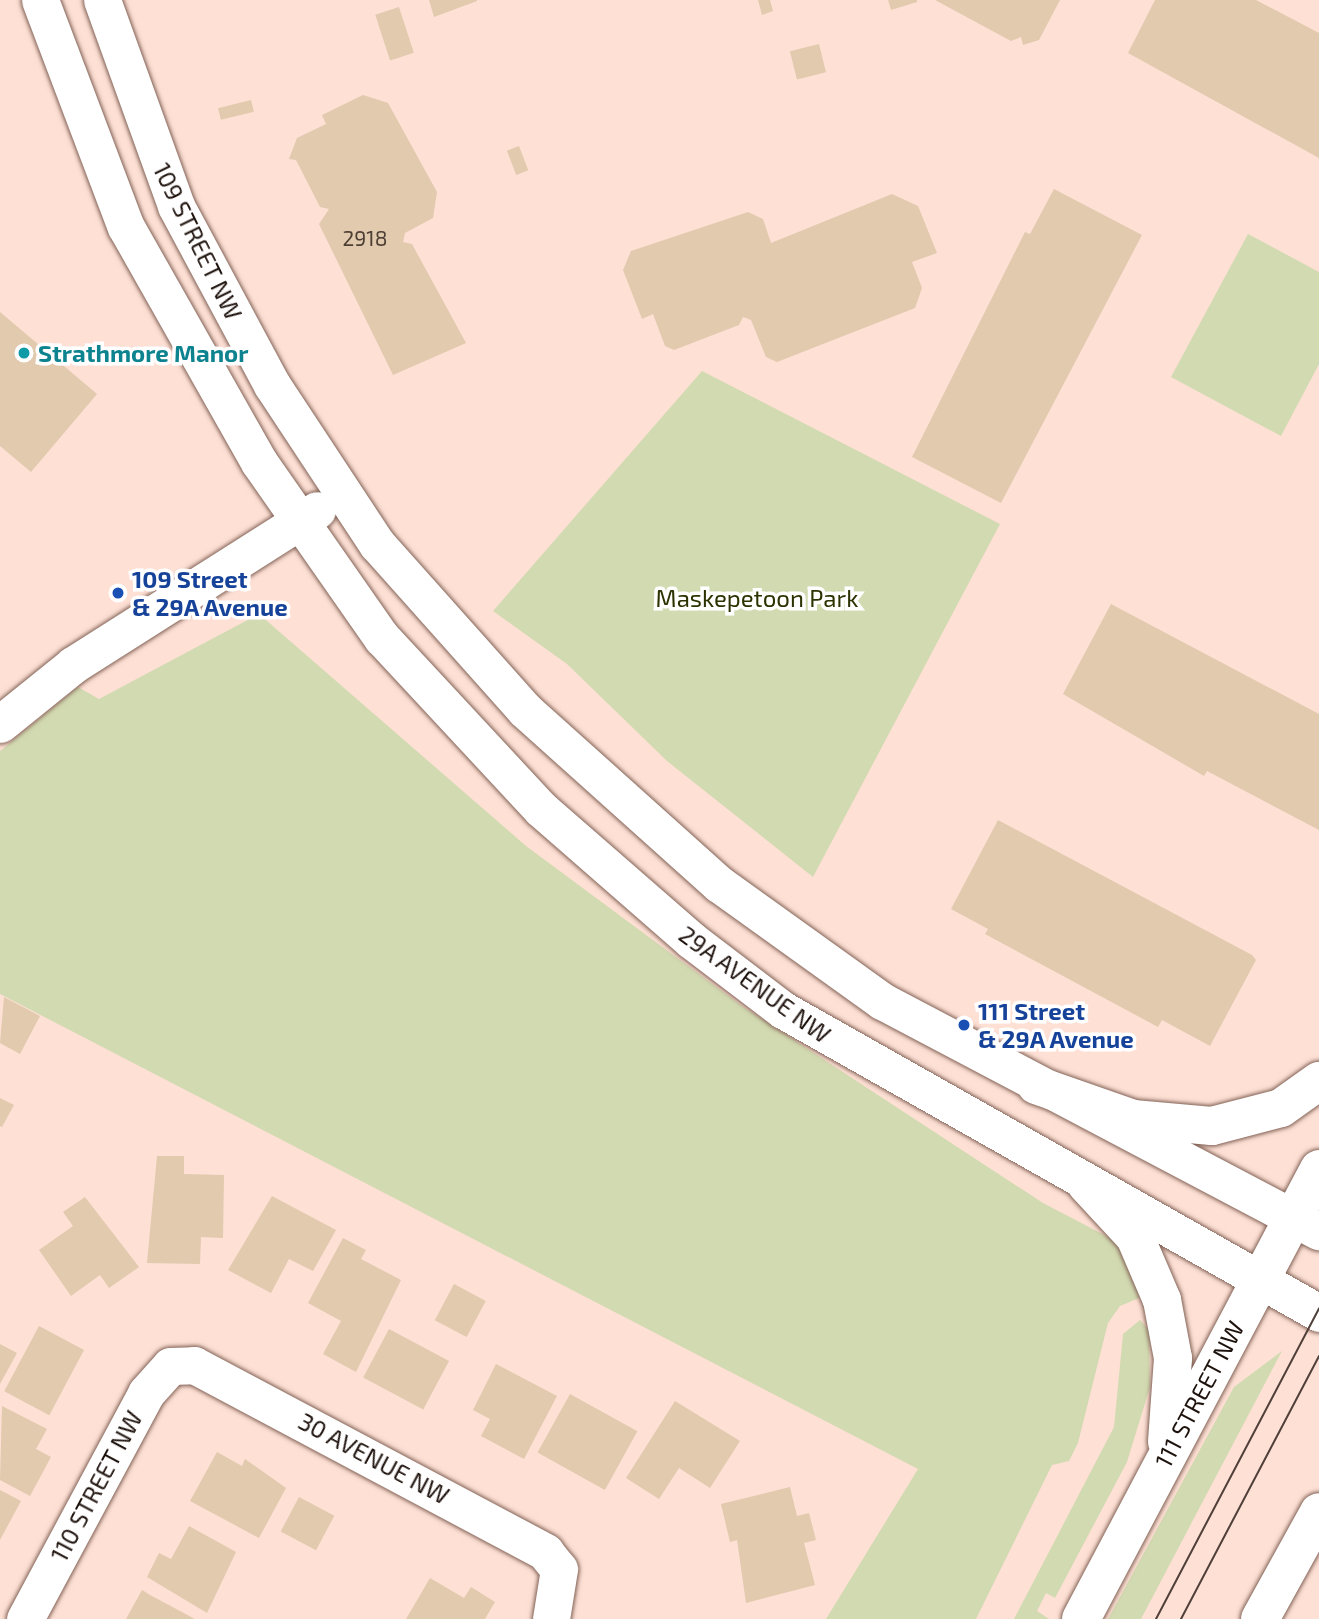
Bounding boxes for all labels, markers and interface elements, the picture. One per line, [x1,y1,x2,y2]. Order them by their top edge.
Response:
street label: 109 STREET NW [148,158,248,324]
house number: 2918 [343,225,387,251]
place label: Strathmore Manor [38,339,248,367]
marker: Strathmore Manor [16,345,32,361]
place label: 109 Street & 29A Avenue [132,565,289,621]
park label: Maskepetoon Park [656,584,858,612]
marker: 109 Street & 29A Avenue [110,585,126,601]
street label: 29A AVENUE NW [673,919,837,1049]
place label: 111 Street & 29A Avenue [978,997,1135,1053]
marker: 111 Street & 29A Avenue [956,1017,972,1033]
street label: 111 STREET NW [1148,1316,1250,1472]
street label: 110 STREET NW [44,1406,148,1566]
street label: 30 AVENUE NW [294,1406,454,1510]

